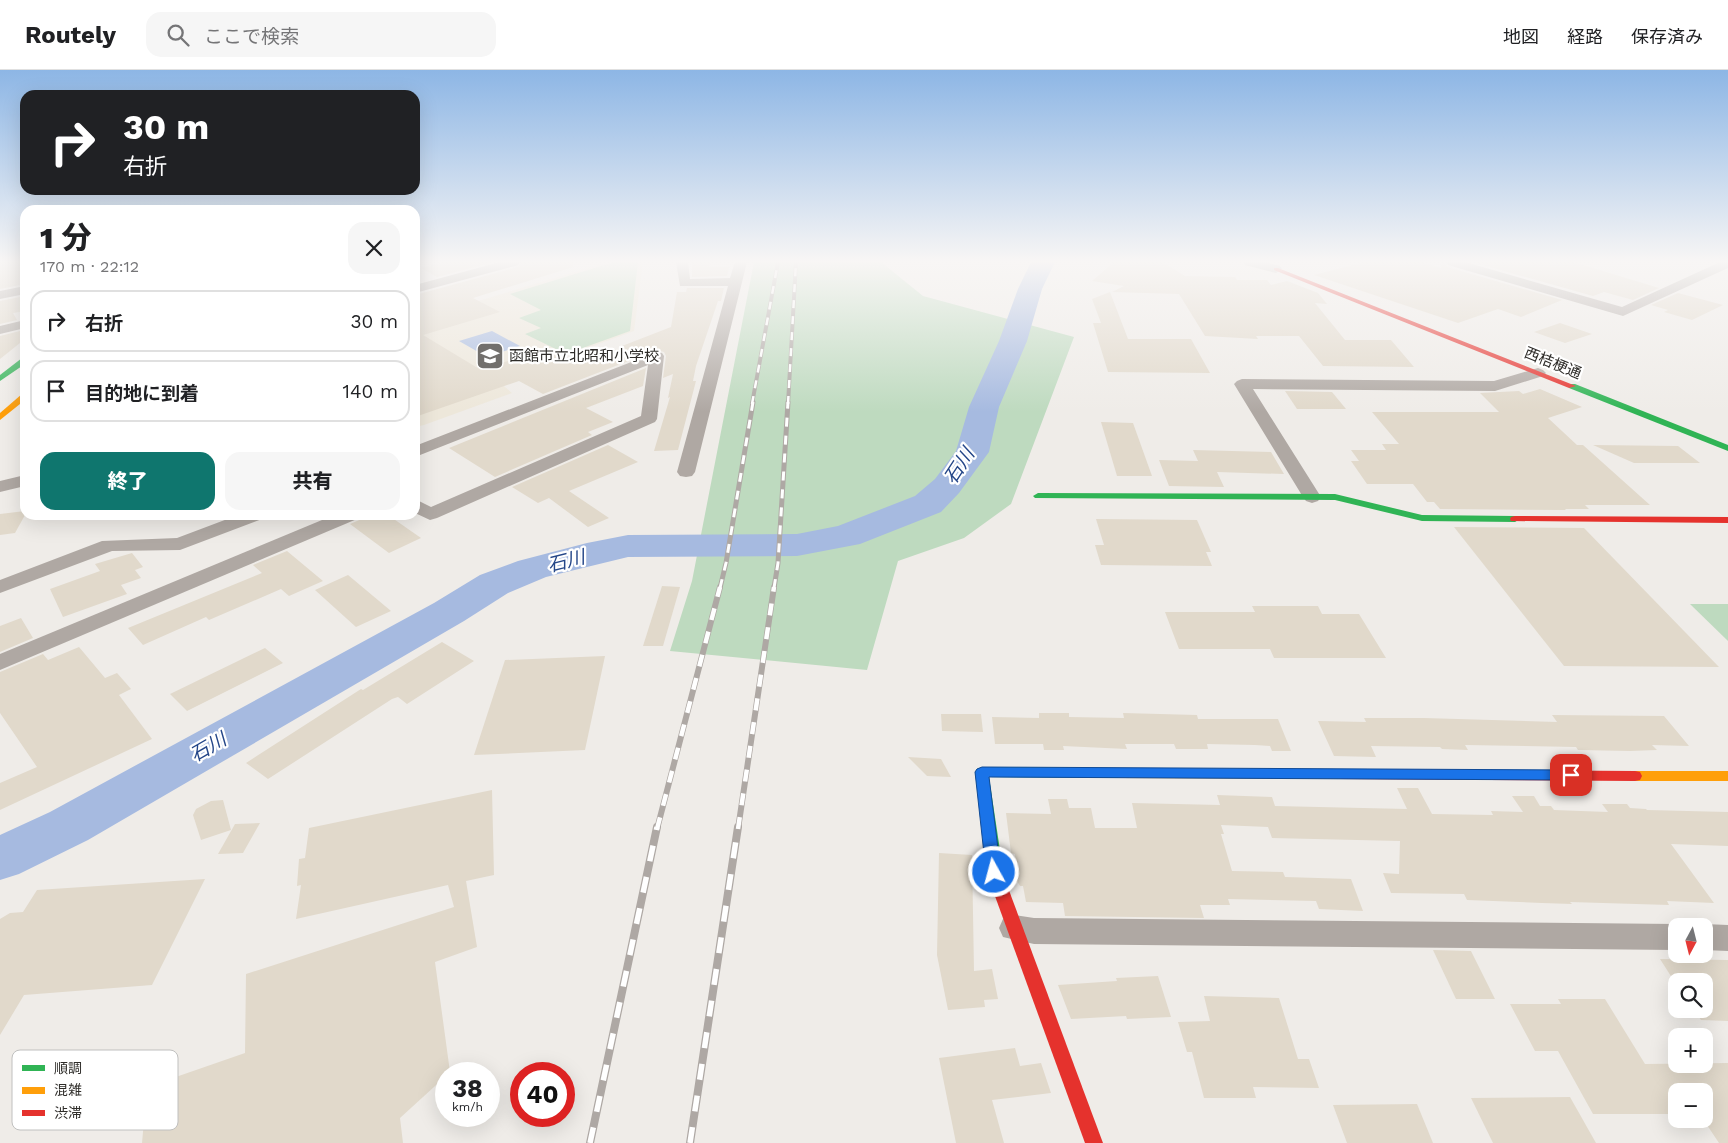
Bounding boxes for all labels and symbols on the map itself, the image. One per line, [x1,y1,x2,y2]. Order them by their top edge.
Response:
school or university icon: 函館市立北昭和小学校 [475,341,505,371]
street label: 西桔梗通 [1522,343,1584,383]
place label: 函館市立北昭和小学校 [509,347,659,365]
water label: 石川 [939,442,980,488]
water label: 石川 [545,545,589,577]
water label: 石川 [186,727,232,766]
pin [1550,754,1592,796]
position arrow [967,845,1019,897]
north arrow [1668,918,1712,962]
legend [12,1050,178,1130]
text: 順調 [54,1060,82,1076]
speed limit sign: 40 [510,1062,575,1127]
text: 混雑 [54,1082,82,1098]
text: 渋滞 [54,1105,82,1121]

